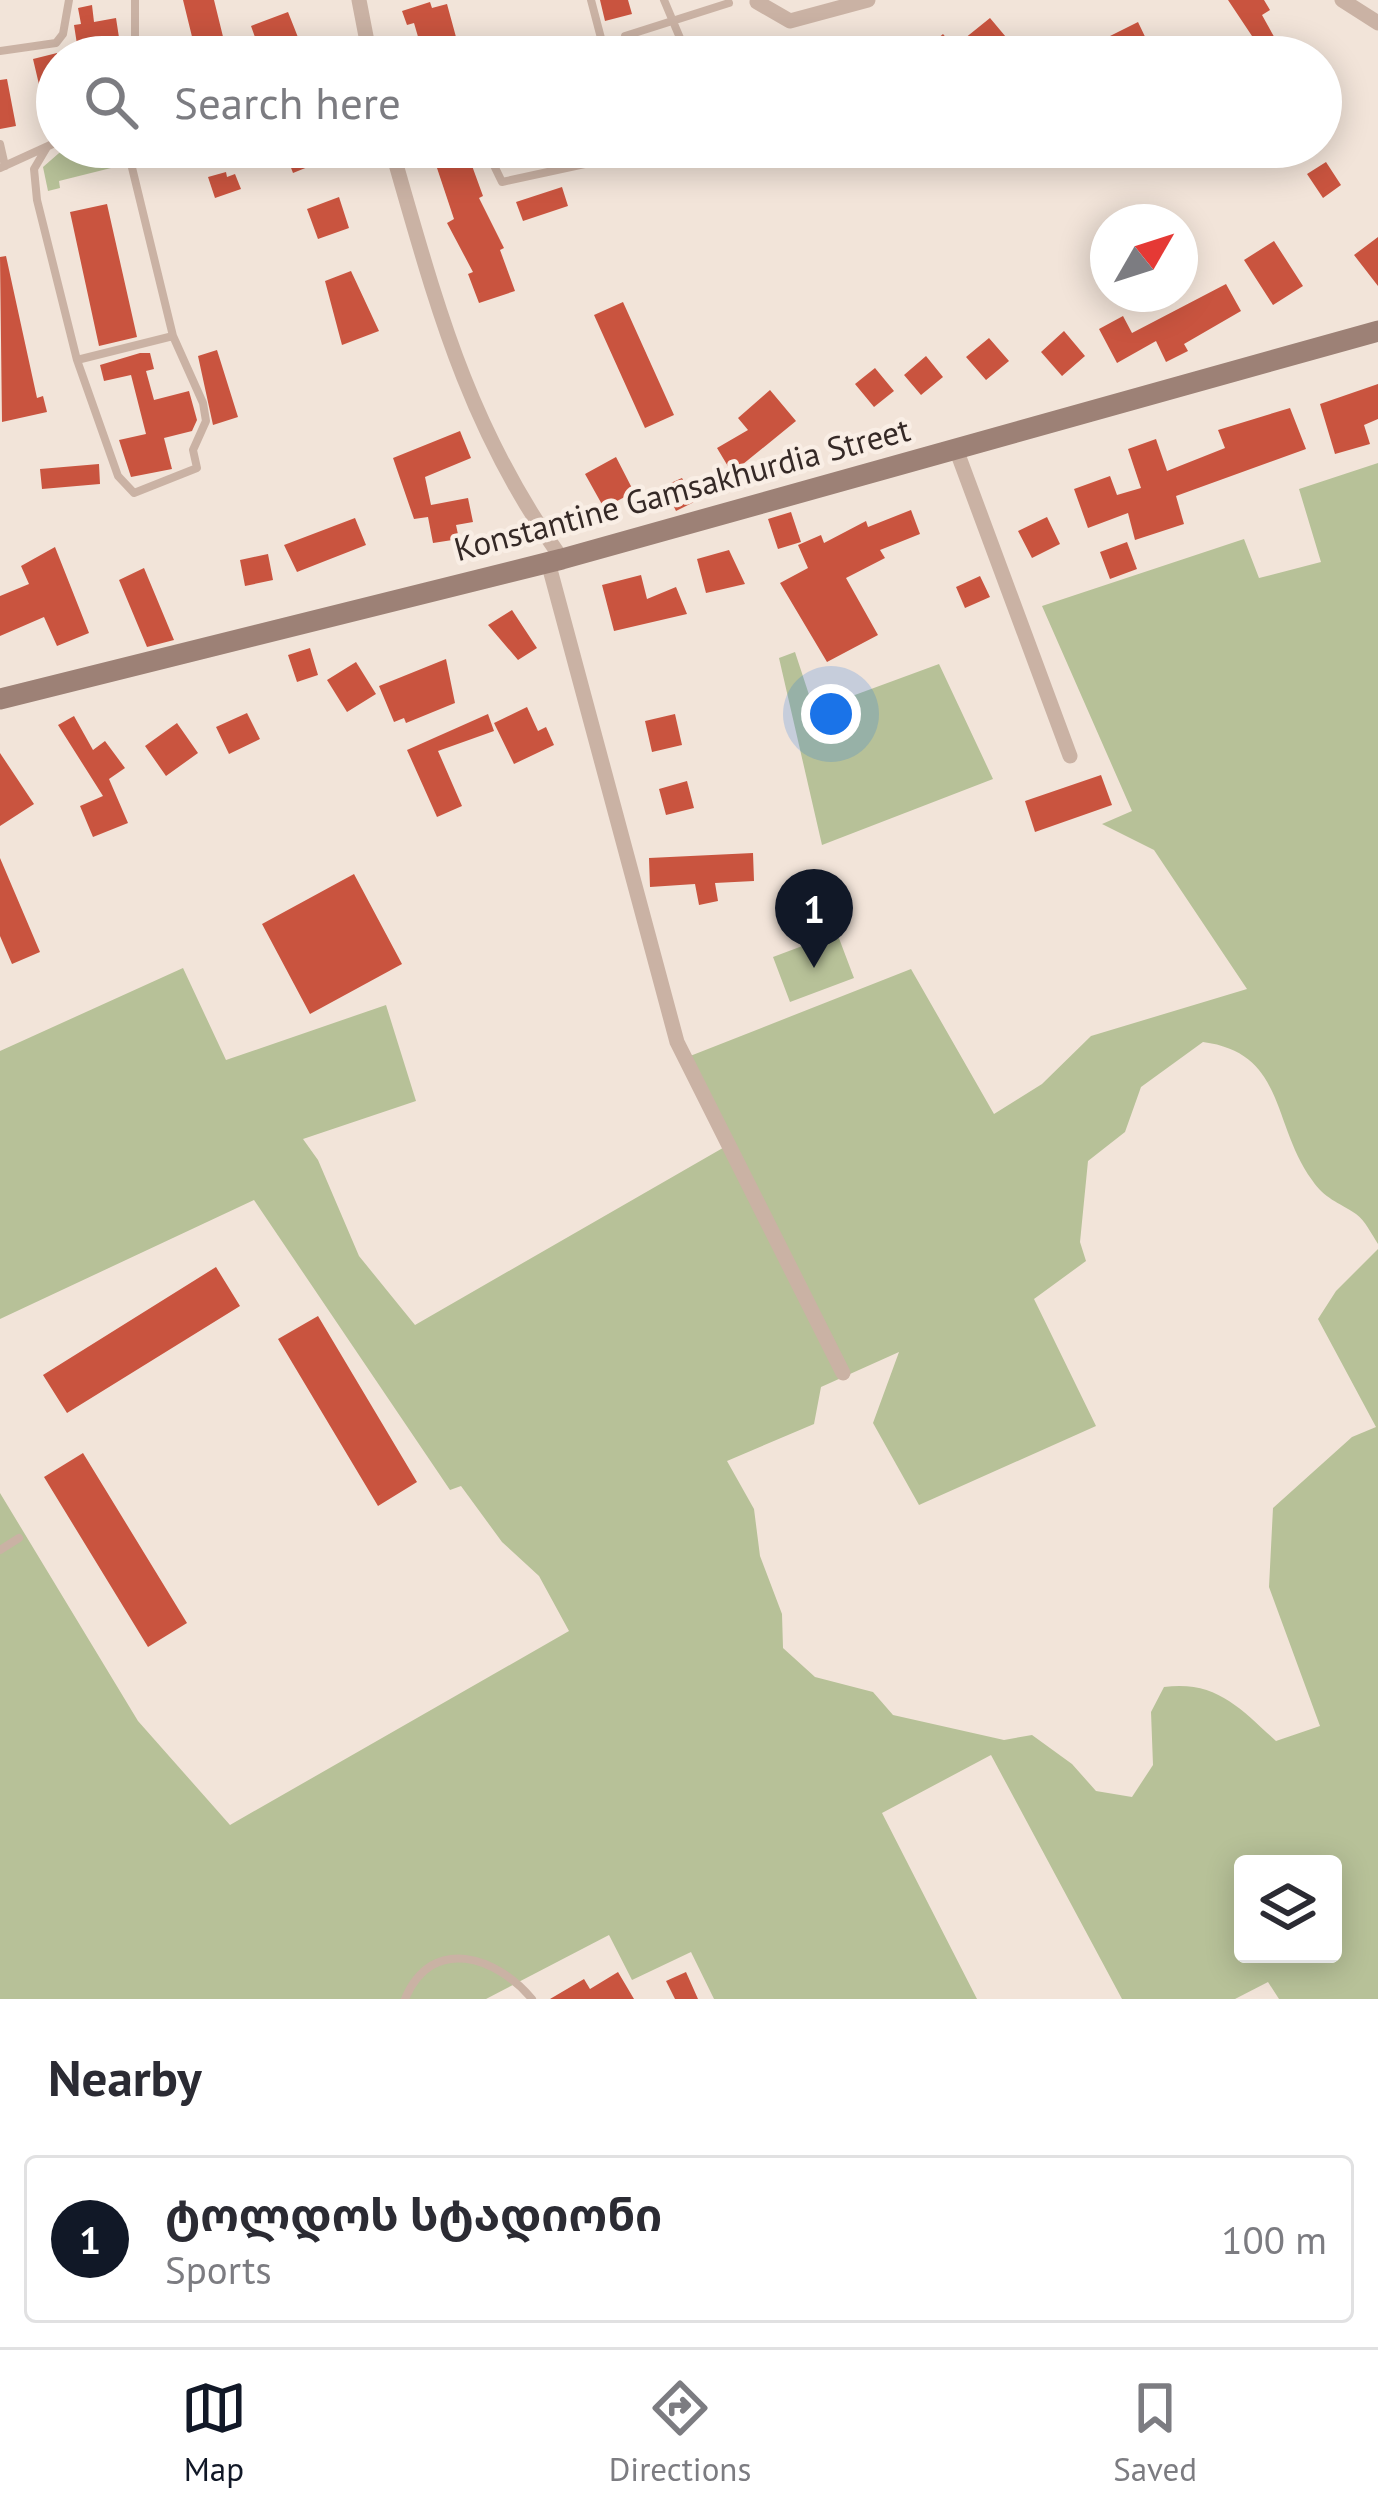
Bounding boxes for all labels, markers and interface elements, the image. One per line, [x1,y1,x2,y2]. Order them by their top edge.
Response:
search box [36,36,1342,168]
icon: search [78,69,144,135]
text: Search here [174,73,401,131]
north arrow [1090,204,1198,312]
street label: Konstantine Gamsakhurdia Street [449,407,914,570]
your location [801,684,861,744]
pin: 1 [775,869,853,968]
map controls [1234,1855,1342,1963]
button: layers [1234,1855,1342,1963]
text: Nearby [48,2044,202,2110]
text: ტოლდოს სტადიონი [165,2185,662,2243]
text: 1 [79,2214,101,2265]
text: 100 m [1221,2214,1327,2265]
text: Sports [165,2244,272,2295]
tab: Map [181,2375,247,2490]
tab: Directions [609,2375,751,2490]
tab: Saved [1113,2375,1197,2490]

